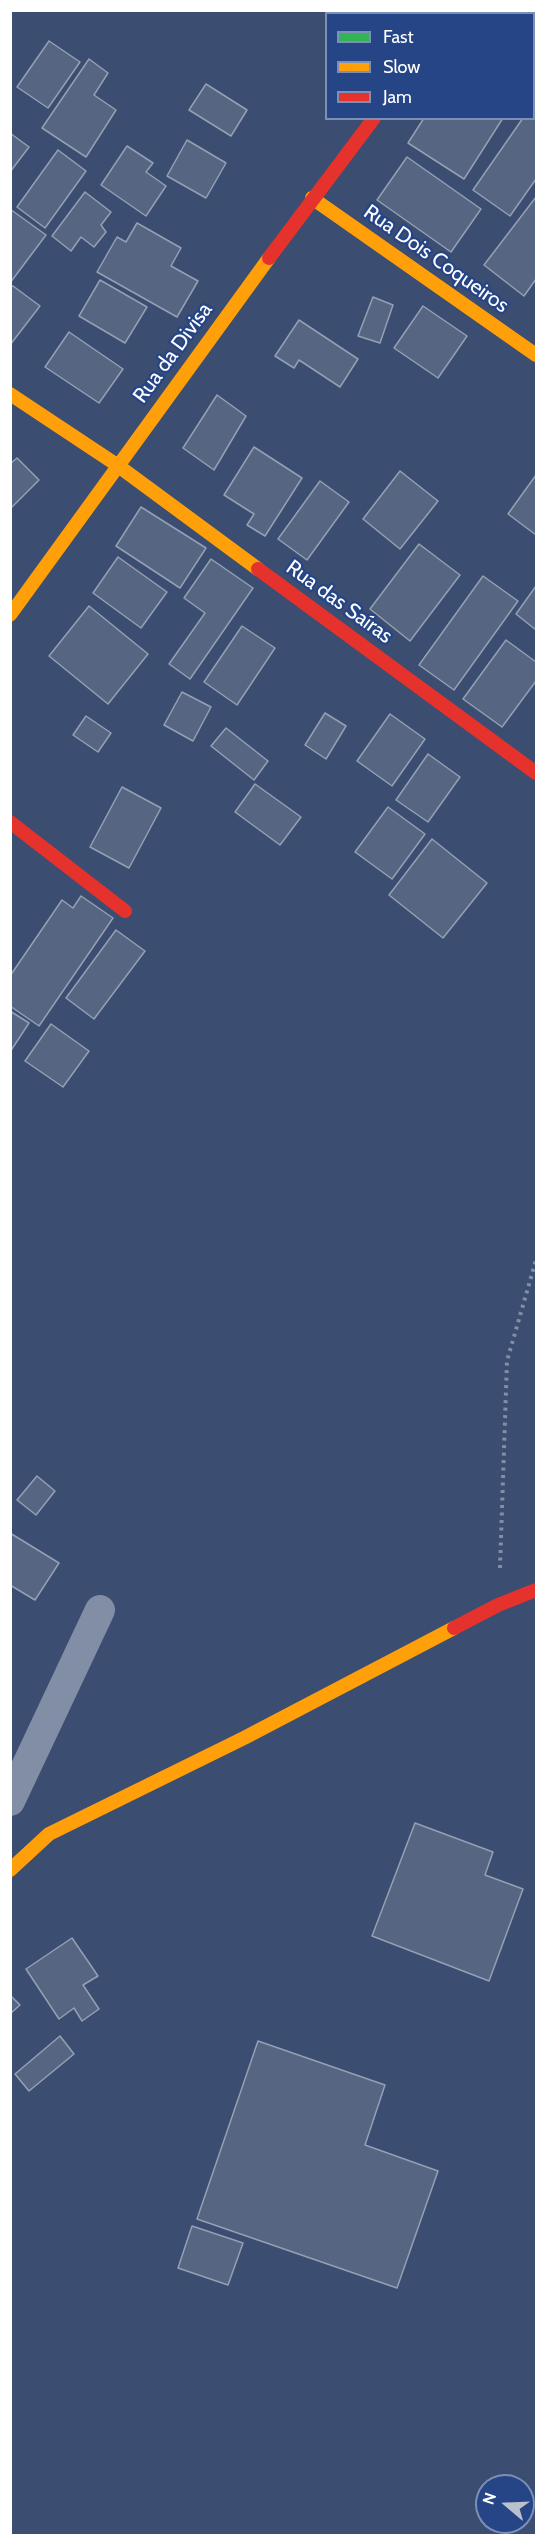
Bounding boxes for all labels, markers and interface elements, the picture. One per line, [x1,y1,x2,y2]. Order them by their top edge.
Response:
legend [325,12,535,120]
text: Fast [383,26,414,48]
text: Slow [383,56,420,78]
text: Jam [383,86,412,108]
street label: Rua Dois Coqueiros [359,199,513,319]
street label: Rua da Divisa [128,298,218,408]
street label: Rua das Saíras [281,555,397,649]
north arrow [475,2474,535,2534]
text: N [479,2490,500,2507]

